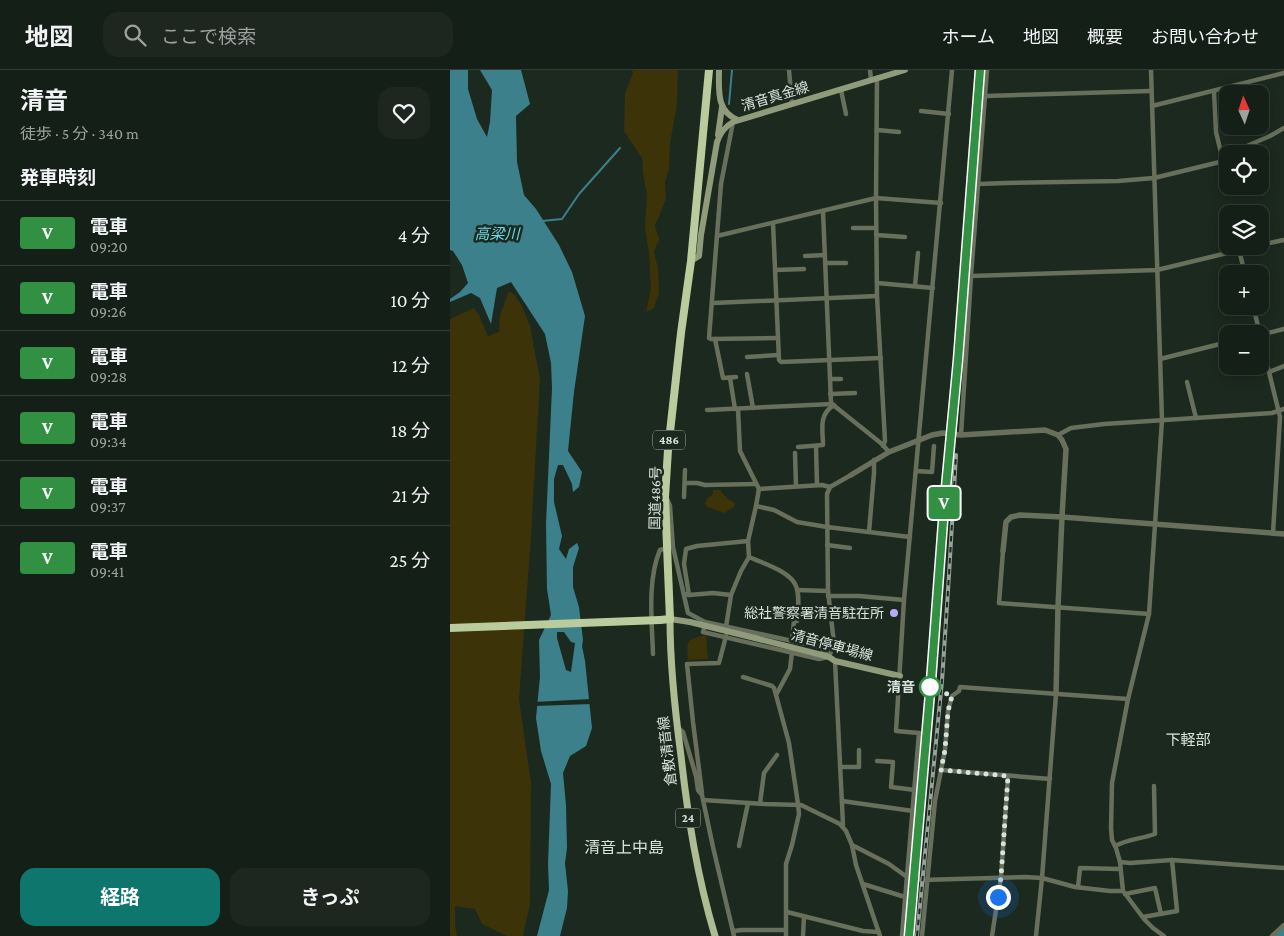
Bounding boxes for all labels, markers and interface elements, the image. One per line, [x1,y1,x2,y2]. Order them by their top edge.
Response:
search box [103,12,453,57]
icon: search [121,21,149,49]
text: 地図 [25,23,73,50]
text: ここで検索 [161,26,256,47]
text: ホーム [942,27,995,47]
text: 地図 [1023,27,1059,47]
text: 概要 [1087,27,1123,47]
text: お問い合わせ [1151,27,1259,47]
street label: 清音真金線 [739,78,811,114]
north arrow [1219,85,1269,135]
map controls [1219,85,1269,375]
text: 清音 [20,87,68,114]
button: heart [378,87,430,139]
text: 徒歩 · 5 分 · 340 m [20,125,139,142]
button: locate [1219,145,1269,195]
text: 発車時刻 [20,167,96,188]
button: layers [1219,205,1269,255]
text: 電車 [90,216,128,237]
text: V [42,223,53,243]
text: 4 分 [398,225,430,246]
water label: 高梁川 [474,226,521,242]
text: 09:20 [90,238,128,255]
button: + [1219,265,1269,315]
text: 電車 [90,281,128,302]
text: V [42,288,53,308]
text: 10 分 [390,290,430,311]
text: 09:26 [90,303,127,320]
button: − [1219,325,1269,375]
text: 電車 [90,346,128,367]
text: V [42,353,53,373]
text: 12 分 [392,355,430,376]
text: 09:28 [90,368,127,385]
text: 電車 [90,411,128,432]
text: V [42,418,53,438]
text: 18 分 [391,420,430,441]
road number: 486 [653,430,685,450]
text: 09:34 [90,433,127,450]
street label: 国道486号 [646,466,664,530]
text: 電車 [90,476,128,497]
text: V [42,483,53,503]
text: 21 分 [392,485,430,506]
line badge: V [928,487,960,519]
text: V [939,493,949,513]
text: 09:37 [90,498,126,515]
text: 電車 [90,541,128,562]
text: V [42,548,53,568]
text: 25 分 [389,550,430,571]
text: 09:41 [90,563,124,580]
place label: 総社警察署清音駐在所 [744,605,884,621]
marker: 総社警察署清音駐在所 [888,607,900,619]
street label: 清音停車場線 [789,626,875,664]
marker: 清音 [919,676,941,698]
place label: 清音 [887,679,915,695]
street label: 倉敷清音線 [655,715,679,787]
district label: 下軽部 [1165,732,1211,748]
road number: 24 [676,808,700,828]
district label: 清音上中島 [584,839,664,856]
button: 経路 [20,868,220,926]
button: きっぷ [230,868,430,926]
your location [986,885,1011,910]

